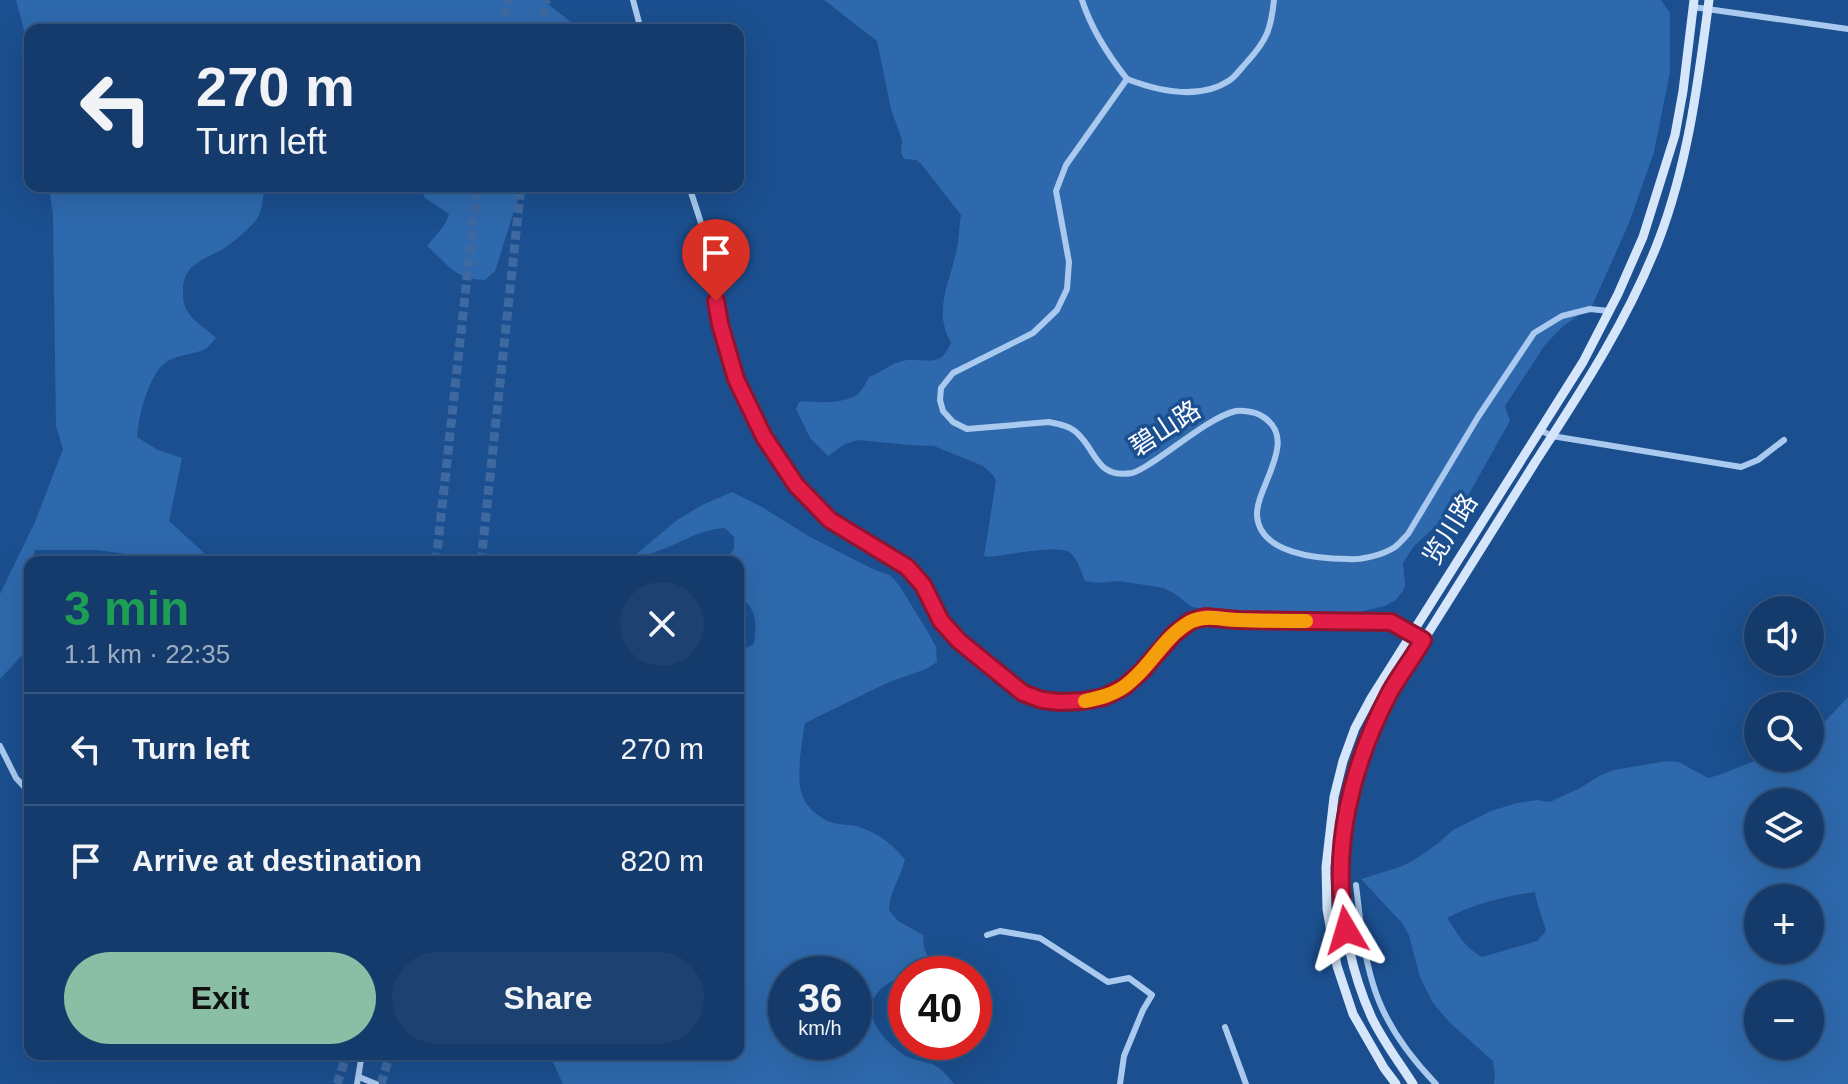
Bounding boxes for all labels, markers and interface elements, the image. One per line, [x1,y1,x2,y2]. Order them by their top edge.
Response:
text: 270 m [196,55,355,118]
icon: left [64,56,168,160]
text: Turn left [196,121,327,162]
pin [682,219,750,301]
icon: arrive [694,231,738,275]
street label: 碧山路 [1124,394,1206,462]
street label: 览川路 [1417,488,1483,570]
text: 3 min [64,582,189,635]
button: close [620,582,704,666]
map controls [1744,596,1824,1060]
button: sound [1744,596,1824,676]
text: 1.1 km · 22:35 [64,639,230,669]
button: search [1744,692,1824,772]
icon: left [64,727,108,771]
text: Turn left [132,732,250,765]
text: 270 m [621,732,704,765]
button: layers [1744,788,1824,868]
icon: arrive [64,839,108,883]
text: Arrive at destination [132,844,422,877]
text: 820 m [621,844,704,877]
button: + [1744,884,1824,964]
position arrow [1304,888,1388,972]
button: Exit [64,952,376,1044]
button: Share [392,952,704,1044]
speed limit sign: 40 [888,956,992,1060]
text: 36 [798,976,842,1020]
button: − [1744,980,1824,1060]
text: km/h [798,1017,842,1039]

